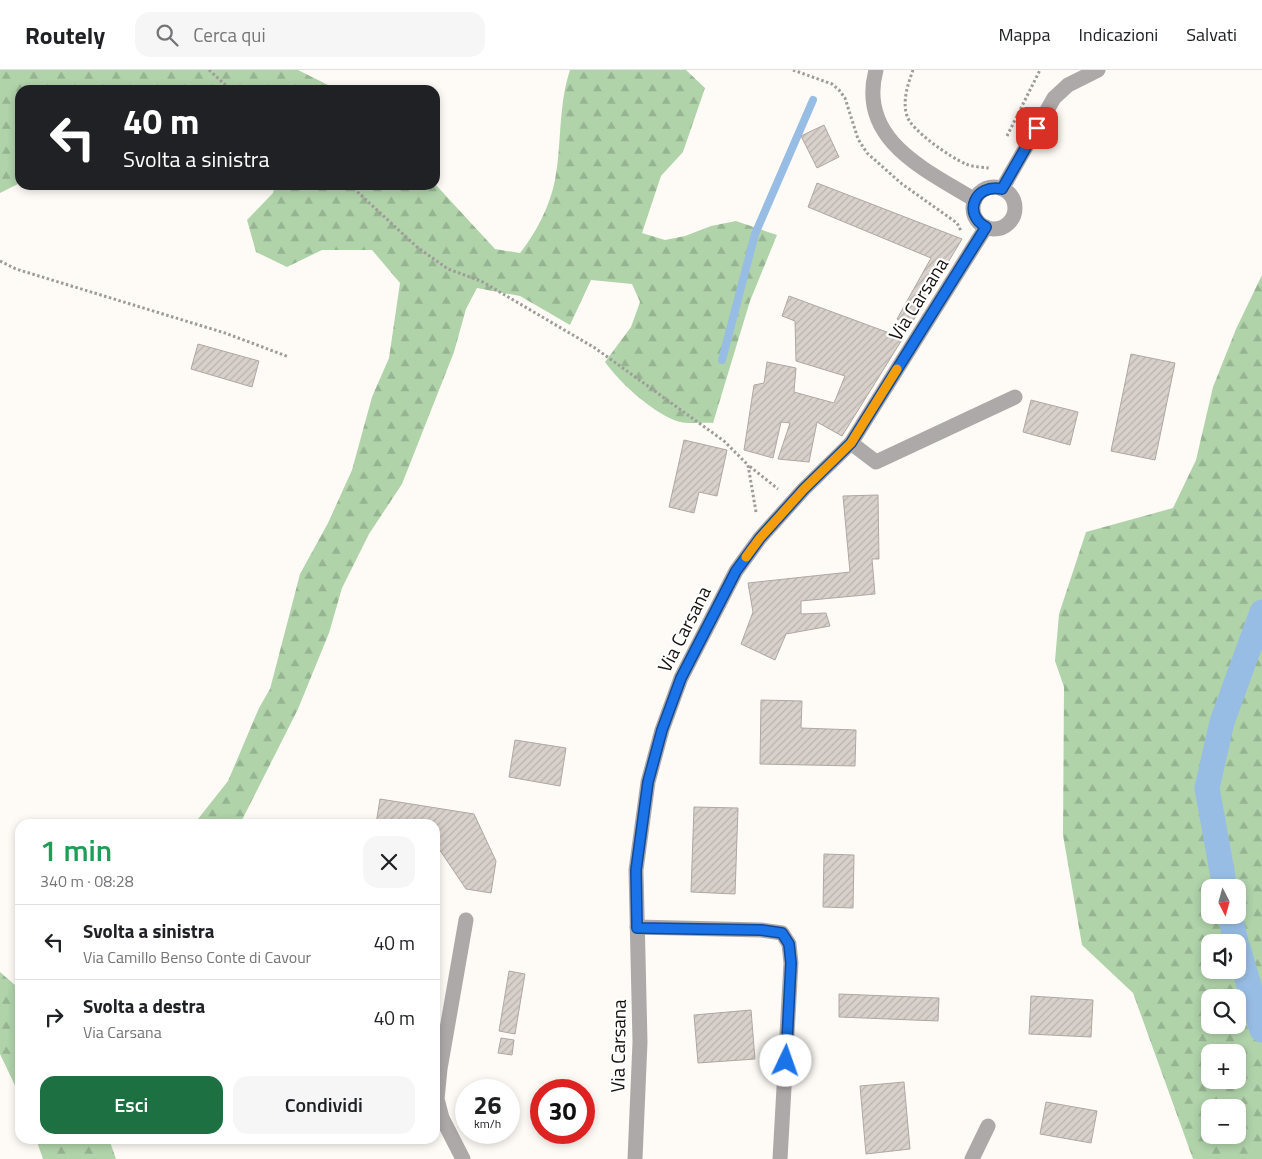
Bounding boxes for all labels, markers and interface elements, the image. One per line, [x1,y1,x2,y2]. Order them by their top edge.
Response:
search box [135,12,485,57]
text: Routely [25,17,105,53]
text: Cerca qui [193,20,266,49]
icon: search [153,21,181,49]
text: Mappa [998,21,1051,48]
text: Indicazioni [1079,21,1158,48]
text: Salvati [1186,21,1237,48]
text: 40 m [123,94,199,148]
icon: left [40,105,105,170]
pin [1016,107,1058,149]
icon: arrive [1023,114,1051,142]
text: Svolta a sinistra [123,142,270,176]
street label: Via Carsana [881,251,955,346]
street label: Via Carsana [649,580,718,677]
text: 1 min [40,827,112,873]
button: close [363,836,415,888]
text: 340 m · 08:28 [40,869,134,893]
north arrow [1201,879,1246,924]
map controls [1201,879,1246,1144]
text: Svolta a sinistra [83,916,214,945]
icon: left [40,928,68,956]
text: 40 m [374,928,415,957]
button: sound [1201,934,1246,979]
text: Via Camillo Benso Conte di Cavour [83,945,311,969]
button: search [1201,989,1246,1034]
text: Svolta a destra [83,991,205,1020]
street label: Via Carsana [602,999,633,1093]
icon: right [40,1003,68,1031]
text: 40 m [374,1003,415,1032]
text: Via Carsana [83,1020,162,1044]
position arrow [759,1034,811,1086]
button: + [1201,1044,1246,1089]
button: Esci [40,1076,223,1134]
button: Condividi [233,1076,415,1134]
speed limit sign: 30 [530,1079,595,1144]
text: 26 [473,1086,502,1124]
button: − [1201,1099,1246,1144]
text: km/h [474,1114,501,1133]

